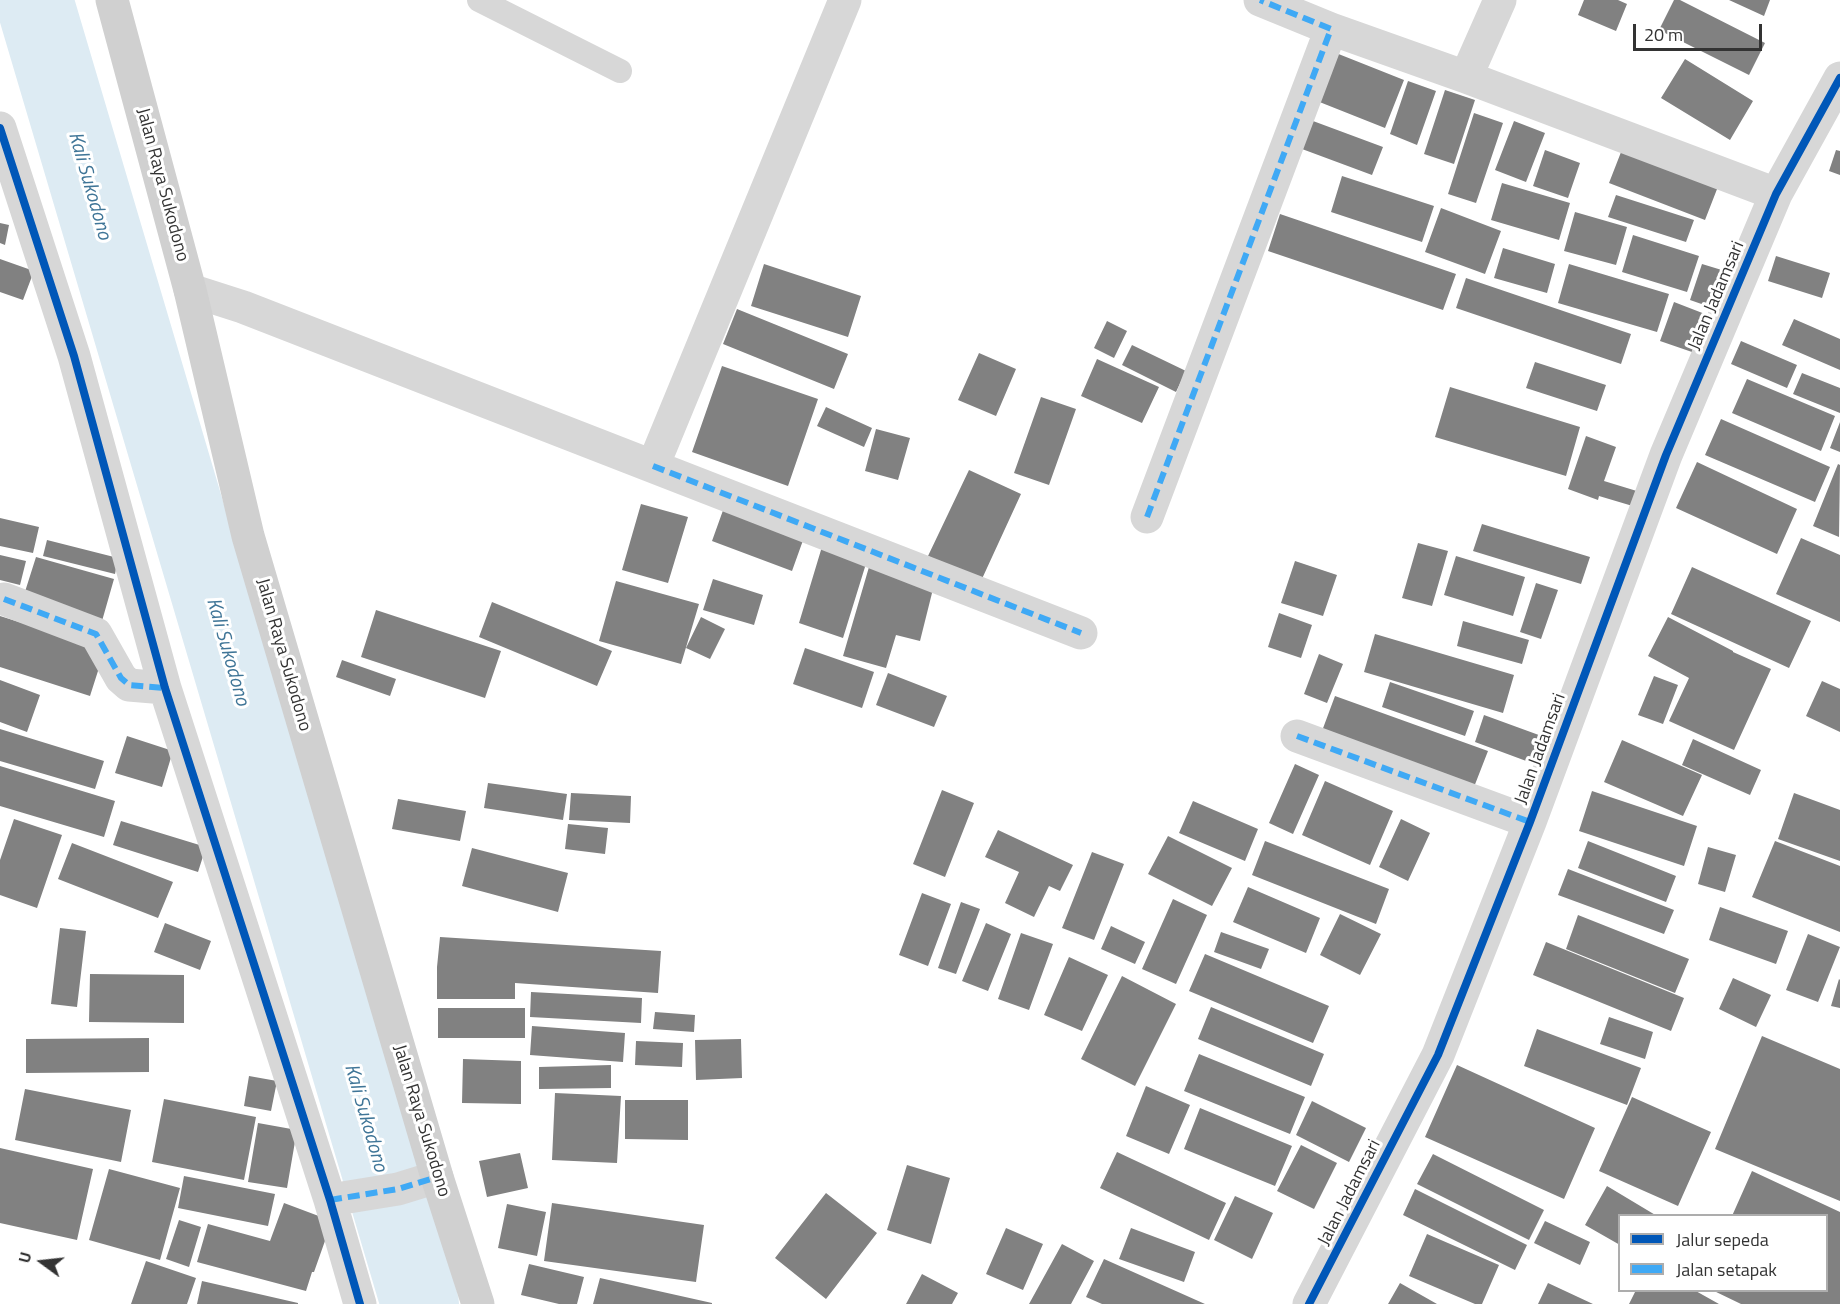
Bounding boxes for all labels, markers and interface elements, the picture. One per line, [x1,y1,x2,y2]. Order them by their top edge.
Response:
scale bar [1636,12,1765,50]
text: 20 m [1644,21,1683,48]
street label: Jalan Raya Sukodono [131,106,193,264]
water label: Kali Sukodono [62,129,116,243]
street label: Jalan Jadamsari [1684,238,1750,354]
street label: Jalan Raya Sukodono [251,576,315,734]
water label: Kali Sukodono [200,595,254,709]
street label: Jalan Jadamsari [1511,691,1571,807]
street label: Jalan Raya Sukodono [388,1042,454,1200]
water label: Kali Sukodono [338,1061,392,1175]
street label: Jalan Jadamsari [1314,1136,1386,1250]
legend [1618,1214,1828,1292]
text: Jalur sepeda [1676,1226,1769,1253]
north arrow [12,1232,72,1292]
text: U [12,1249,38,1266]
text: Jalan setapak [1676,1256,1777,1283]

